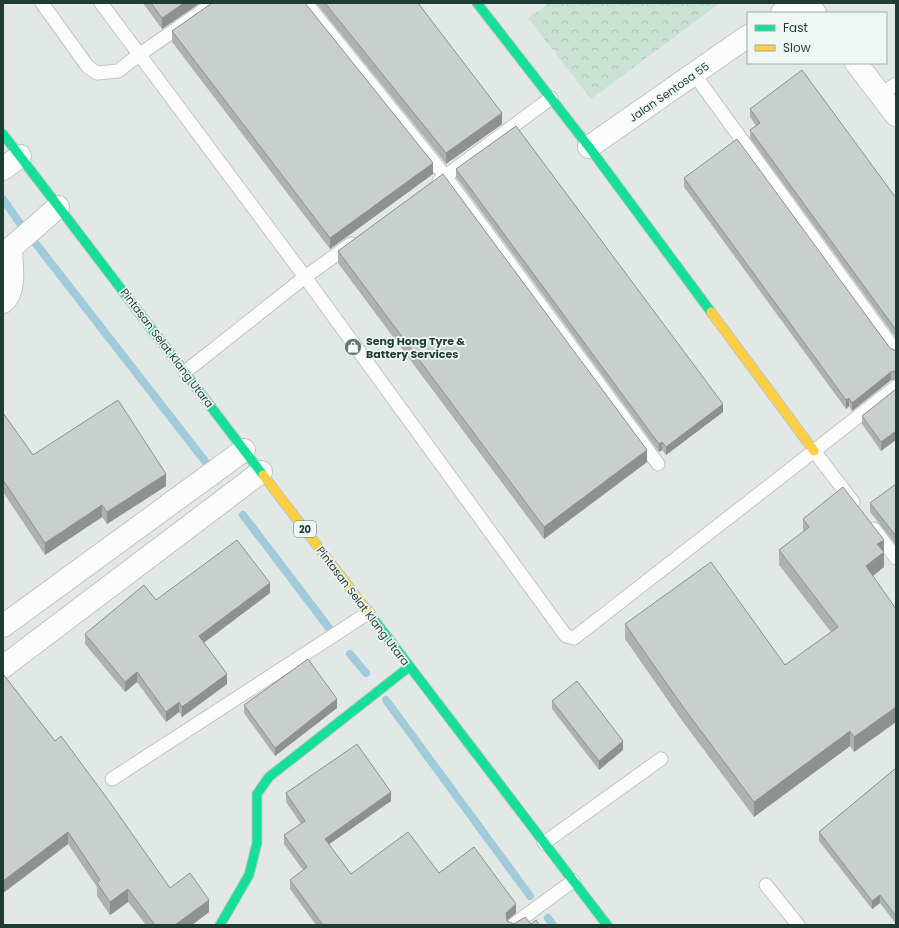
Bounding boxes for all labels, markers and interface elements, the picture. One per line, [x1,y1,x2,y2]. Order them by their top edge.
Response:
legend [747,12,887,64]
text: Fast [783,19,808,36]
text: Slow [783,39,811,56]
street label: Jalan Sentosa 55 [626,58,712,126]
street label: Pintasan Selat Klang Utara [117,285,217,411]
place label: Seng Hong Tyre & Battery Services [366,333,465,362]
shop icon: Seng Hong Tyre & Battery Services [343,337,363,357]
road number: 20 [294,521,316,537]
street label: Pintasan Selat Klang Utara [313,543,413,669]

